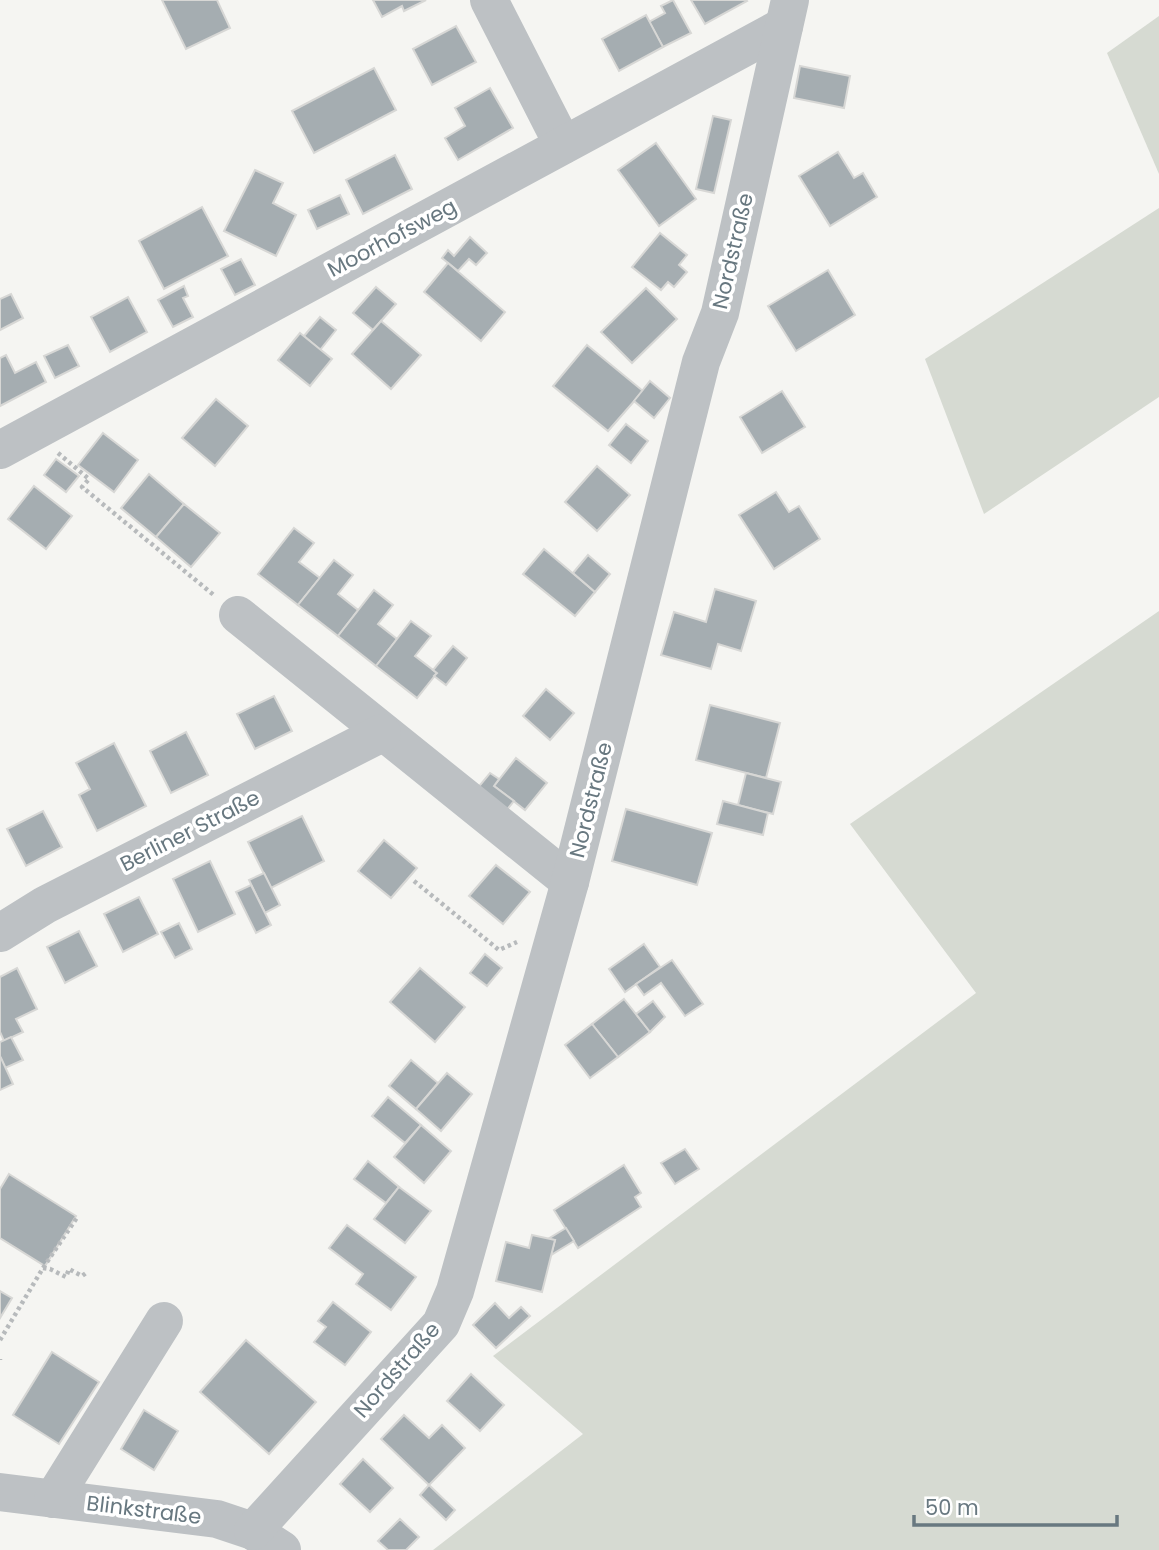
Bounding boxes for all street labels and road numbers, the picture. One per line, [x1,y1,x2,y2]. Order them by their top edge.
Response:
street label: Nordstraße [705,190,760,312]
street label: Moorhofsweg [322,191,461,284]
street label: Nordstraße [562,739,619,861]
street label: Berliner Straße [115,783,265,878]
street label: Nordstraße [347,1316,446,1424]
street label: Blinkstraße [85,1488,203,1531]

